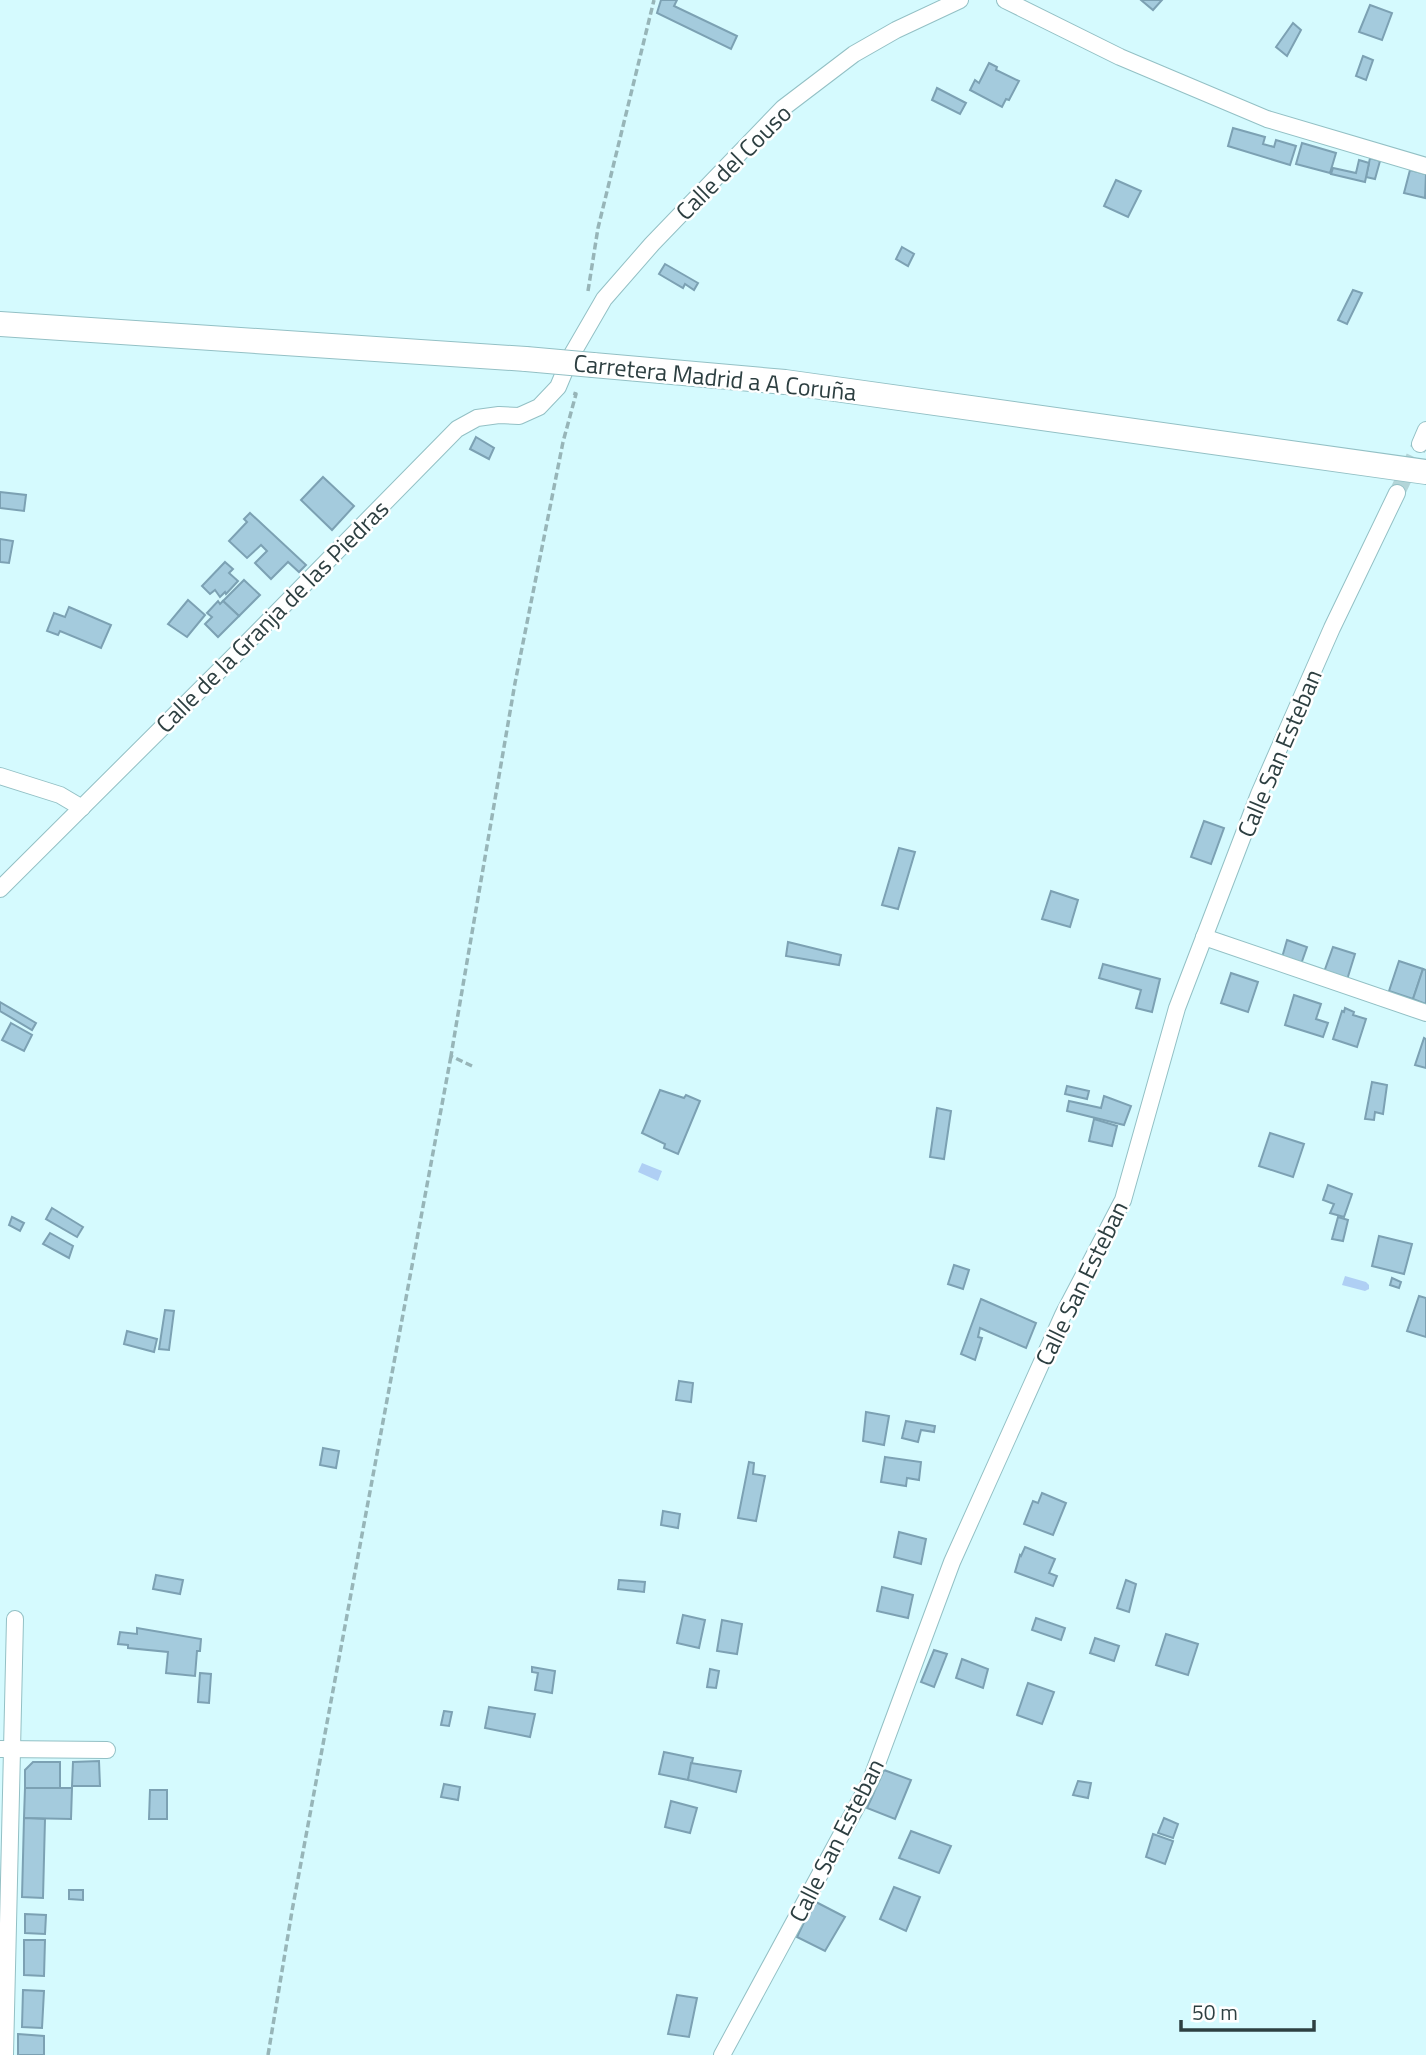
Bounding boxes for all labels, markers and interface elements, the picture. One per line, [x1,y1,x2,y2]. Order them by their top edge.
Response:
street label: Calle del Couso [667,96,799,228]
street label: Carretera Madrid a A Coruña [572,344,858,410]
street label: Calle de la Granja de las Piedras [147,491,397,741]
street label: Calle San Esteban [1227,663,1331,843]
street label: Calle San Esteban [1026,1195,1136,1371]
street label: Calle San Esteban [779,1752,893,1928]
scale bar [1181,1988,1314,2032]
text: 50 m [1192,1996,1238,2028]

